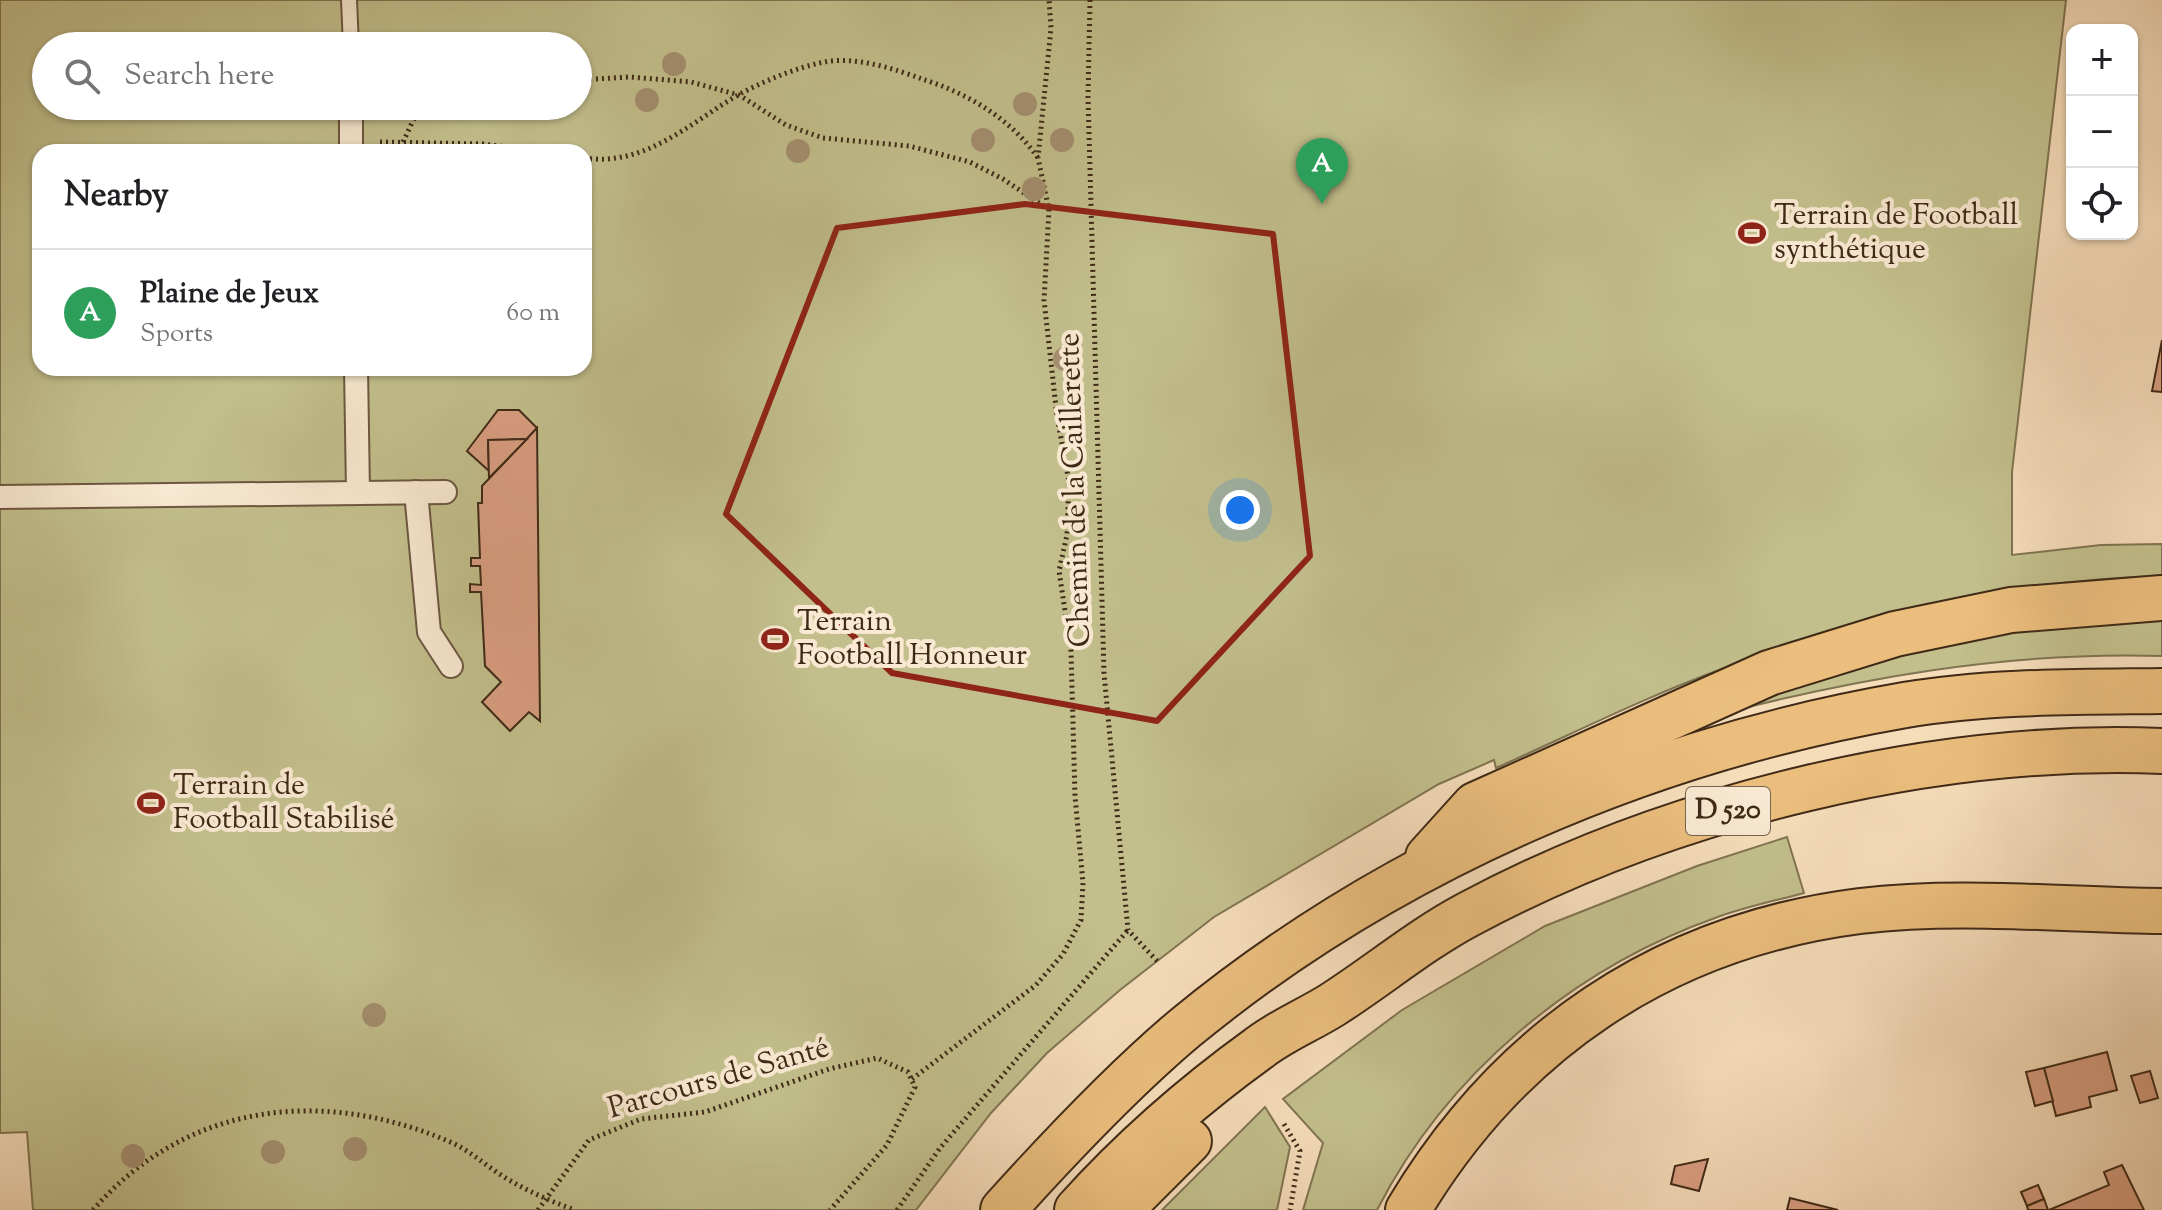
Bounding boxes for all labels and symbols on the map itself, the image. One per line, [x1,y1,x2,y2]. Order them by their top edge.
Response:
pin: A [1296,138,1348,204]
place label: Terrain de Football synthétique [1774,195,2018,272]
sports icon: Terrain de Football synthétique [1737,218,1767,248]
street label: Chemin de la Caillerette [1049,332,1103,648]
your location [1220,490,1260,530]
place label: Terrain Football Honneur [797,601,1027,678]
sports icon: Terrain Football Honneur [760,624,790,654]
place label: Terrain de Football Stabilisé [173,765,394,842]
road number: D 520 [1686,787,1770,835]
sports icon: Terrain de Football Stabilisé [136,788,166,818]
street label: Parcours de Santé [603,1027,835,1131]

